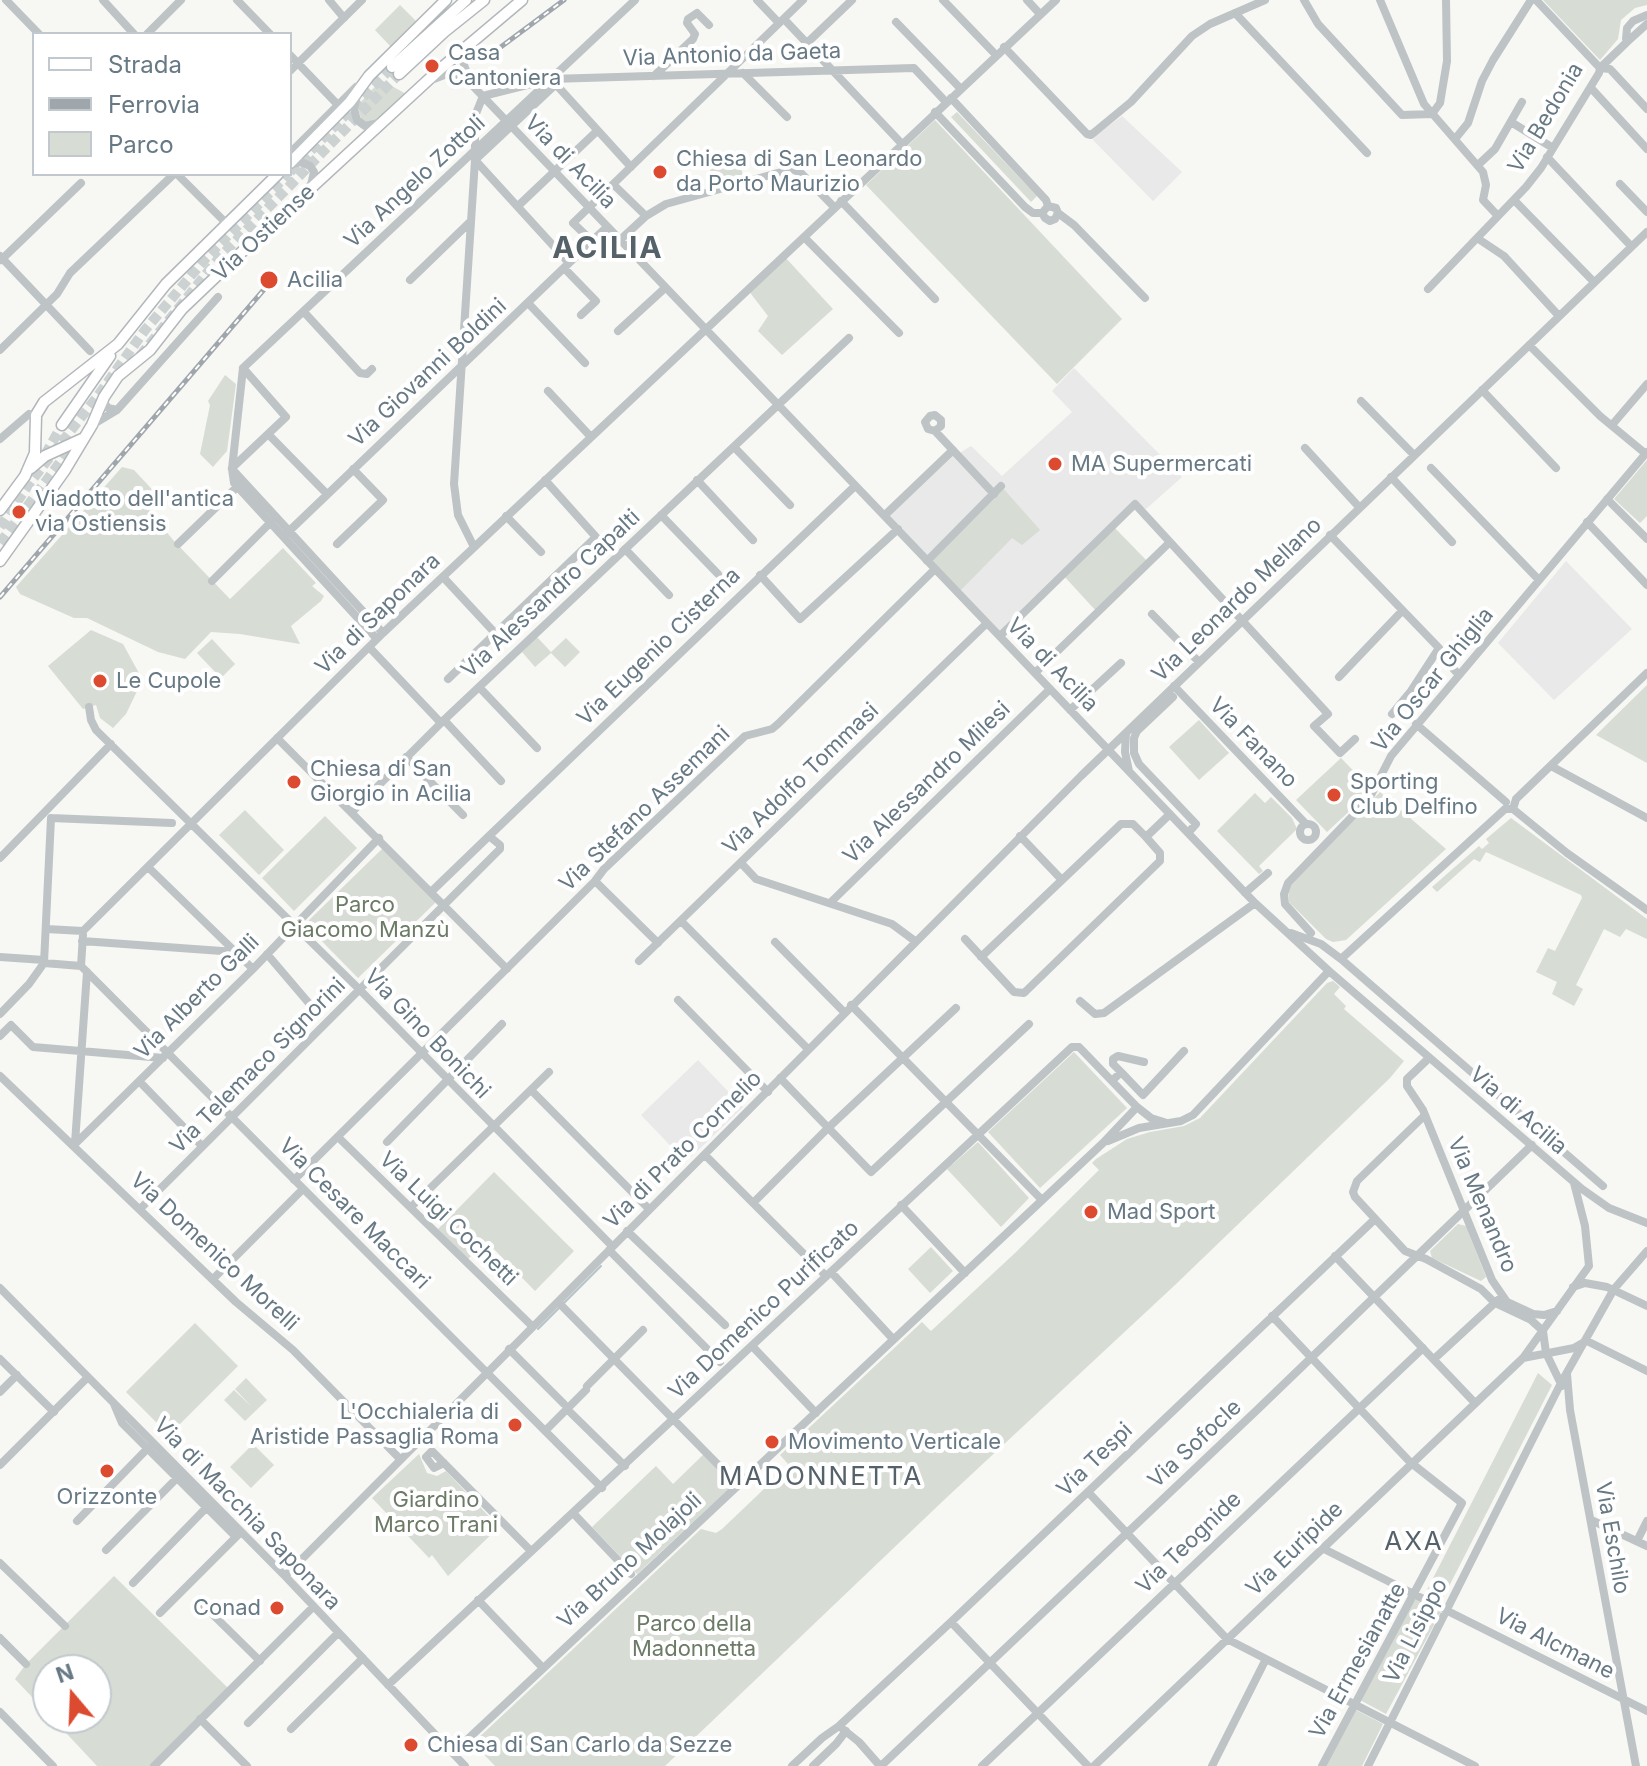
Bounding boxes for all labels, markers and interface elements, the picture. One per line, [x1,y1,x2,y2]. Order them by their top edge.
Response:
legend [32,32,292,176]
street label: Via Antonio da Gaeta [622,38,842,72]
place label: Casa Cantoniera [448,40,561,92]
text: Strada [108,50,182,79]
marker: Casa Cantoniera [423,57,441,75]
street label: Via Bedonia [1503,58,1589,178]
text: Ferrovia [108,90,200,119]
street label: Via Angelo Zottoli [339,110,491,254]
street label: Via di Acilia [519,110,621,214]
text: Parco [108,130,174,159]
place label: Chiesa di San Leonardo da Porto Maurizio [676,146,922,198]
marker: Chiesa di San Leonardo da Porto Maurizio [651,163,669,181]
street label: Via Ostiense [207,179,321,287]
district label: ACILIA [552,231,664,267]
place label: Acilia [287,267,343,293]
marker: Acilia [258,269,280,291]
street label: Via Giovanni Boldini [344,293,512,453]
place label: MA Supermercati [1071,451,1252,477]
marker: MA Supermercati [1046,455,1064,473]
place label: Viadotto dell'antica via Ostiensis [35,486,234,538]
marker: Viadotto dell'antica via Ostiensis [10,503,28,521]
street label: Via Alessandro Capalti [456,504,646,684]
street label: Via Leonardo Mellano [1147,512,1327,688]
street label: Via di Saponara [310,548,446,680]
street label: Via Eugenio Cisterna [572,562,746,732]
street label: Via Oscar Ghiglia [1367,602,1499,758]
street label: Via di Acilia [1001,613,1103,717]
place label: Le Cupole [116,668,221,694]
marker: Le Cupole [91,672,109,690]
street label: Via Fanano [1203,692,1303,794]
street label: Via Alessandro Milesi [838,696,1016,870]
street label: Via Adolfo Tommasi [718,698,884,860]
street label: Via Stefano Assemani [554,721,736,897]
place label: Chiesa di San Giorgio in Acilia [310,756,472,808]
place label: Sporting Club Delfino [1350,769,1478,820]
marker: Chiesa di San Giorgio in Acilia [285,773,303,791]
marker: Sporting Club Delfino [1325,786,1343,804]
park label: Parco Giacomo Manzù [281,892,449,944]
street label: Via Alberto Galli [129,929,265,1065]
street label: Via Gino Bonichi [358,964,496,1104]
street label: Via Telemaco Signorini [165,973,351,1159]
street label: Via di Acilia [1464,1062,1572,1160]
street label: Via di Prato Cornelio [598,1065,768,1235]
street label: Via Cesare Maccari [273,1133,435,1295]
street label: Via Menandro [1442,1133,1522,1277]
street label: Via Luigi Cochetti [373,1146,523,1292]
street label: Via Domenico Morelli [124,1167,304,1337]
place label: Mad Sport [1107,1199,1215,1225]
marker: Mad Sport [1082,1203,1100,1221]
street label: Via Domenico Purificato [663,1215,865,1405]
street label: Via Sofocle [1143,1394,1247,1494]
place label: L'Occhialeria di Aristide Passaglia Roma [250,1399,499,1450]
street label: Via di Macchia Saponara [148,1412,346,1616]
marker: L'Occhialeria di Aristide Passaglia Roma [506,1416,524,1434]
street label: Via Tespi [1052,1418,1138,1502]
place label: Movimento Verticale [788,1429,1001,1455]
marker: Movimento Verticale [763,1433,781,1451]
district label: MADONNETTA [719,1461,923,1493]
marker: Orizzonte [98,1462,116,1480]
street label: Via Eschilo [1589,1480,1635,1596]
place label: Orizzonte [57,1484,157,1510]
street label: Via Teognide [1131,1486,1247,1600]
park label: Giardino Marco Trani [374,1487,498,1538]
street label: Via Bruno Molajoli [553,1488,707,1634]
street label: Via Euripide [1241,1496,1349,1602]
district label: AXA [1384,1526,1444,1558]
street label: Via Lisippo [1378,1574,1454,1688]
street label: Via Ermesianatte [1304,1578,1412,1744]
place label: Conad [193,1595,261,1621]
marker: Conad [268,1599,286,1617]
street label: Via Alcmane [1491,1603,1619,1685]
park label: Parco della Madonnetta [632,1611,756,1662]
north arrow [32,1654,112,1734]
text: N [53,1658,77,1688]
place label: Chiesa di San Carlo da Sezze [427,1732,732,1758]
marker: Chiesa di San Carlo da Sezze [402,1736,420,1754]

